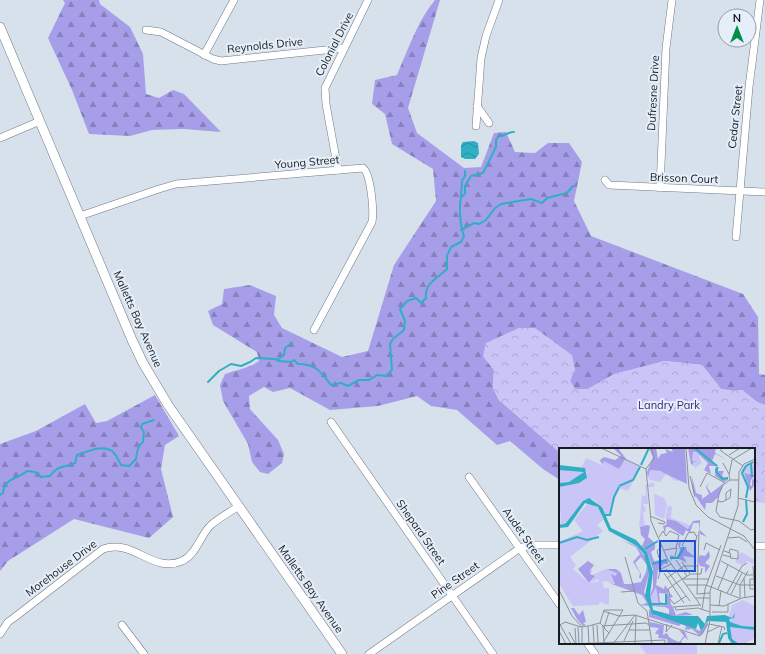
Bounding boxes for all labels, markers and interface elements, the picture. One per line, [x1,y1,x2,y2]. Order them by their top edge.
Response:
north arrow [717,8,757,48]
street label: Colonial Drive [312,10,356,78]
text: N [733,11,741,25]
street label: Reynolds Drive [226,34,304,56]
street label: Dufresne Drive [644,55,662,131]
street label: Cedar Street [725,84,745,149]
street label: Young Street [273,152,340,172]
street label: Brisson Court [650,170,719,186]
street label: Malletts Bay Avenue [110,269,166,369]
park label: Landry Park [638,398,700,412]
inset map [559,448,755,644]
street label: Shepard Street [393,497,449,567]
street label: Audet Street [500,505,548,565]
street label: Morehouse Drive [23,537,99,599]
street label: Malletts Bay Avenue [275,542,347,636]
street label: Pine Street [428,558,482,602]

